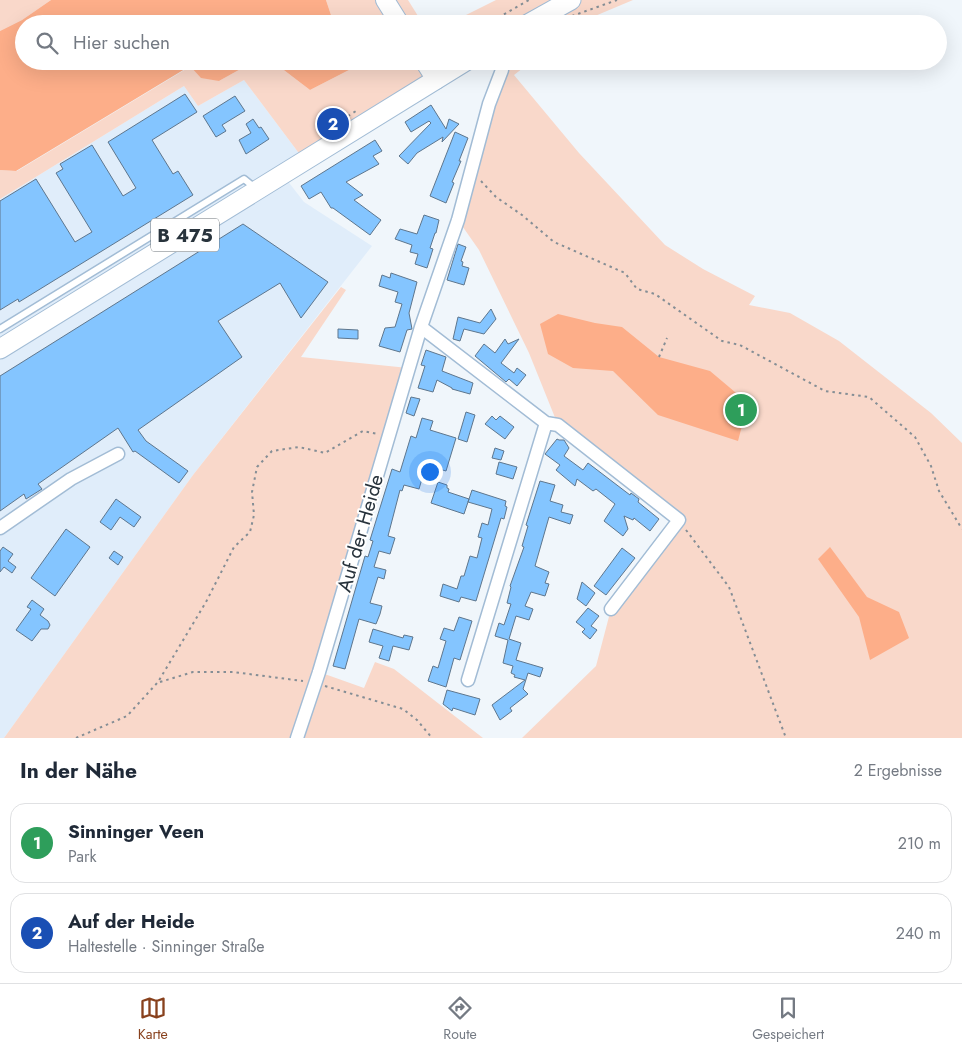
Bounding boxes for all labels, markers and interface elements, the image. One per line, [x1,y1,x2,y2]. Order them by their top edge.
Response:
search box [15,15,947,70]
icon: search [33,29,61,57]
text: Hier suchen [73,29,170,56]
pin: 2 [317,105,349,143]
road number: B 475 [151,218,219,252]
pin: 1 [725,391,757,429]
your location [417,459,443,485]
street label: Auf der Heide [330,471,391,595]
text: In der Nähe [20,756,137,786]
text: 2 Ergebnisse [854,759,942,782]
text: Sinninger Veen [68,818,204,845]
text: 1 [33,832,41,855]
text: 210 m [898,832,941,855]
text: Park [68,845,97,868]
text: Auf der Heide [68,908,195,935]
text: 2 [32,922,42,945]
text: 240 m [896,922,941,945]
text: Haltestelle · Sinninger Straße [68,935,264,958]
tab: Karte [138,994,168,1044]
tab: Route [443,994,477,1044]
tab: Gespeichert [752,994,824,1044]

